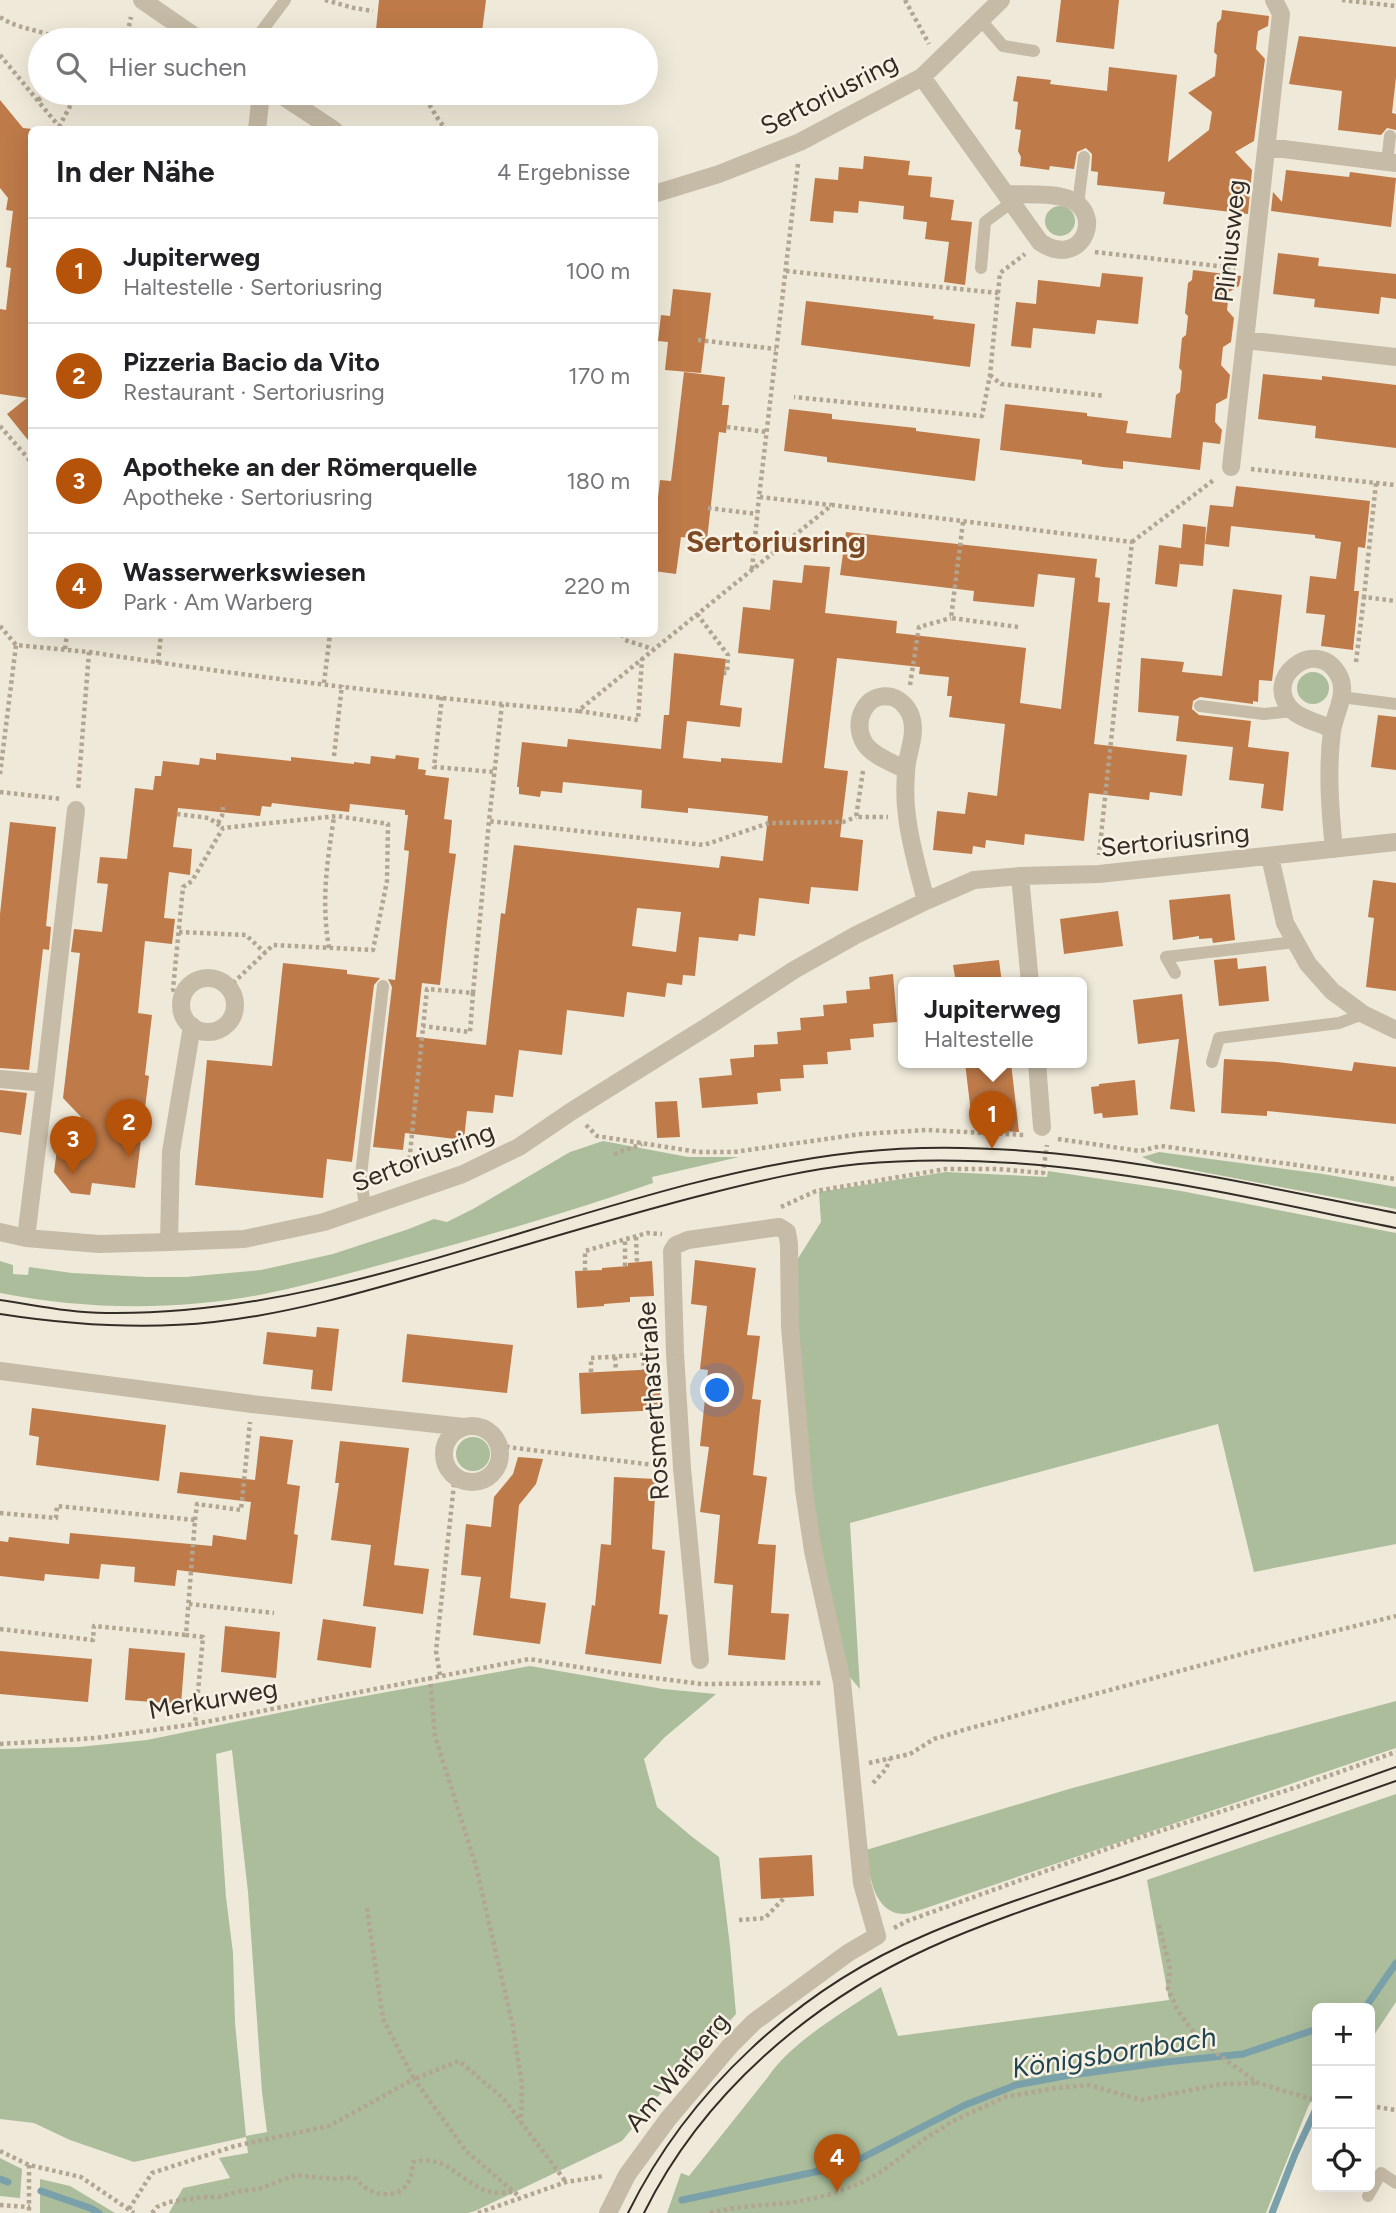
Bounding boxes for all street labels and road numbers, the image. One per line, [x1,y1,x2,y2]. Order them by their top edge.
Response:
street label: Sertoriusring [755,46,903,142]
street label: Pliniusweg [1208,178,1252,304]
street label: Sertoriusring [1099,816,1251,864]
street label: Sertoriusring [347,1115,499,1199]
street label: Rosmerthastraße [630,1301,676,1501]
street label: Merkurweg [146,1672,280,1726]
street label: Am Warberg [618,2006,736,2138]

